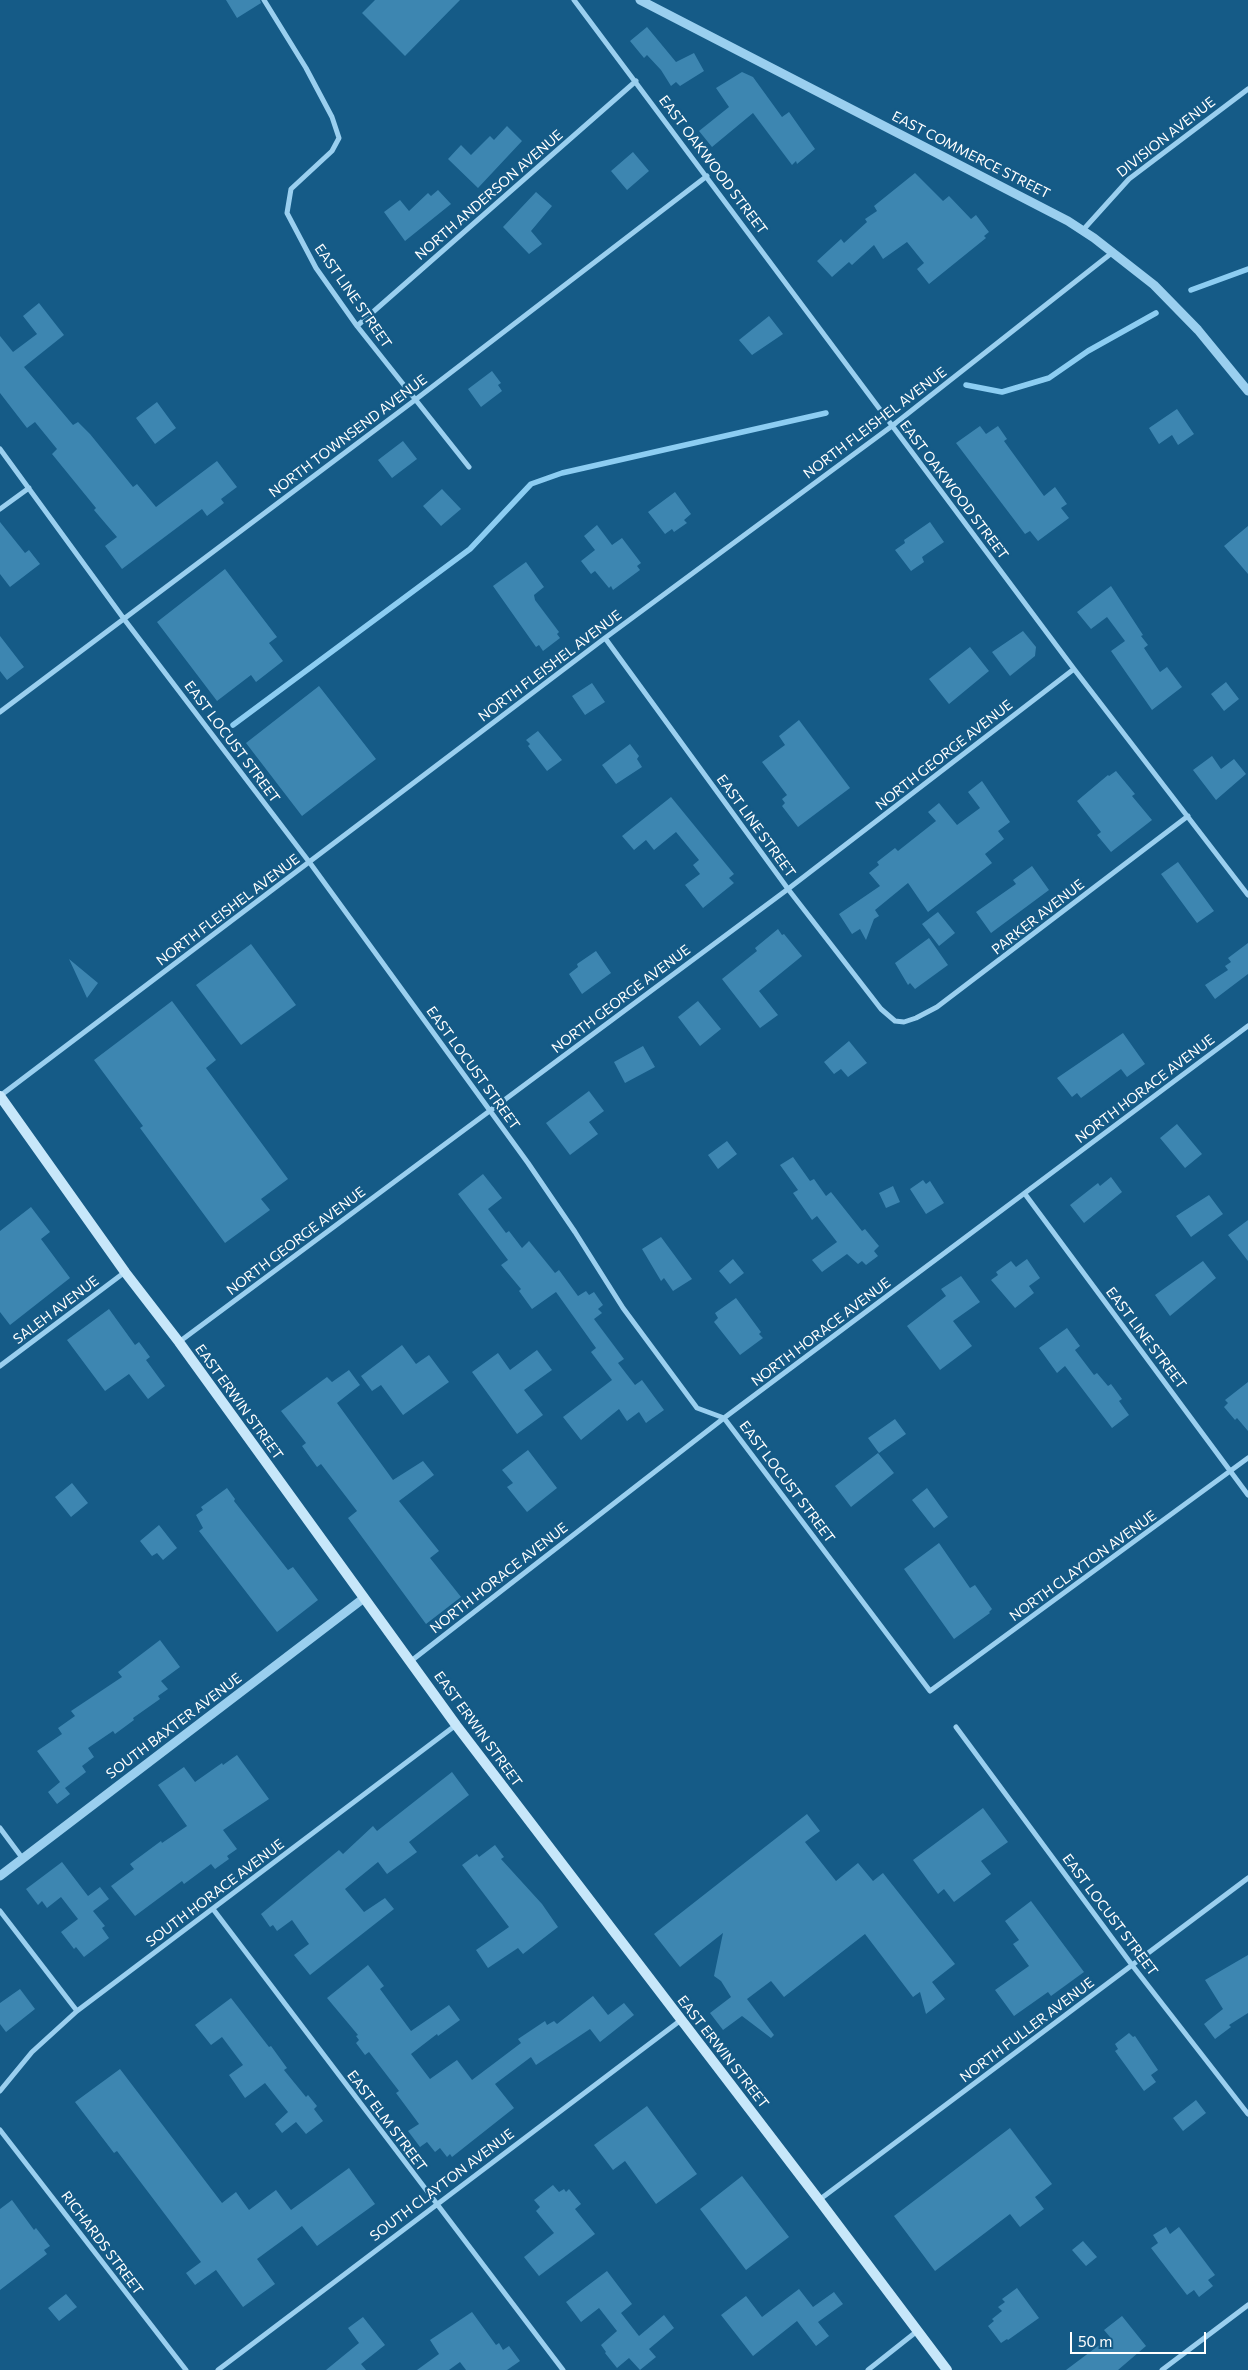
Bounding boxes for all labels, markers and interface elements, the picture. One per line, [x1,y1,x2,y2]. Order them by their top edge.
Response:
street label: EAST OAKWOOD STREET [655,92,771,238]
street label: DIVISION AVENUE [1113,93,1219,181]
street label: EAST COMMERCE STREET [889,108,1053,202]
street label: NORTH ANDERSON AVENUE [412,126,566,264]
street label: EAST LINE STREET [311,241,395,351]
street label: NORTH FLEISHEL AVENUE [800,364,950,482]
street label: NORTH TOWNSEND AVENUE [266,371,430,501]
street label: EAST OAKWOOD STREET [896,417,1012,563]
street label: NORTH FLEISHEL AVENUE [475,607,625,725]
street label: EAST LOCUST STREET [181,678,283,806]
street label: NORTH GEORGE AVENUE [872,696,1016,814]
street label: EAST LINE STREET [713,771,799,881]
street label: NORTH FLEISHEL AVENUE [153,851,303,969]
street label: PARKER AVENUE [989,876,1087,958]
street label: NORTH GEORGE AVENUE [548,941,694,1057]
street label: EAST LOCUST STREET [423,1003,523,1133]
street label: NORTH HORACE AVENUE [1072,1031,1218,1147]
street label: NORTH GEORGE AVENUE [223,1183,369,1299]
street label: SALEH AVENUE [10,1272,102,1348]
street label: NORTH HORACE AVENUE [748,1274,894,1390]
street label: EAST LINE STREET [1102,1284,1190,1392]
street label: EAST ERWIN STREET [192,1341,286,1463]
street label: EAST LOCUST STREET [736,1418,838,1546]
street label: NORTH CLAYTON AVENUE [1006,1507,1160,1625]
street label: NORTH HORACE AVENUE [427,1519,571,1637]
street label: EAST ERWIN STREET [431,1668,525,1790]
street label: SOUTH BAXTER AVENUE [103,1670,245,1782]
street label: SOUTH HORACE AVENUE [143,1835,287,1951]
street label: EAST LOCUST STREET [1059,1851,1161,1979]
street label: NORTH FULLER AVENUE [957,1974,1097,2086]
street label: EAST ERWIN STREET [674,1992,772,2112]
street label: EAST ELM STREET [344,2067,430,2175]
street label: SOUTH CLAYTON AVENUE [367,2125,517,2245]
street label: RICHARDS STREET [57,2188,147,2298]
scale bar [1073,2322,1209,2354]
text: 50 m [1078,2332,1112,2350]

